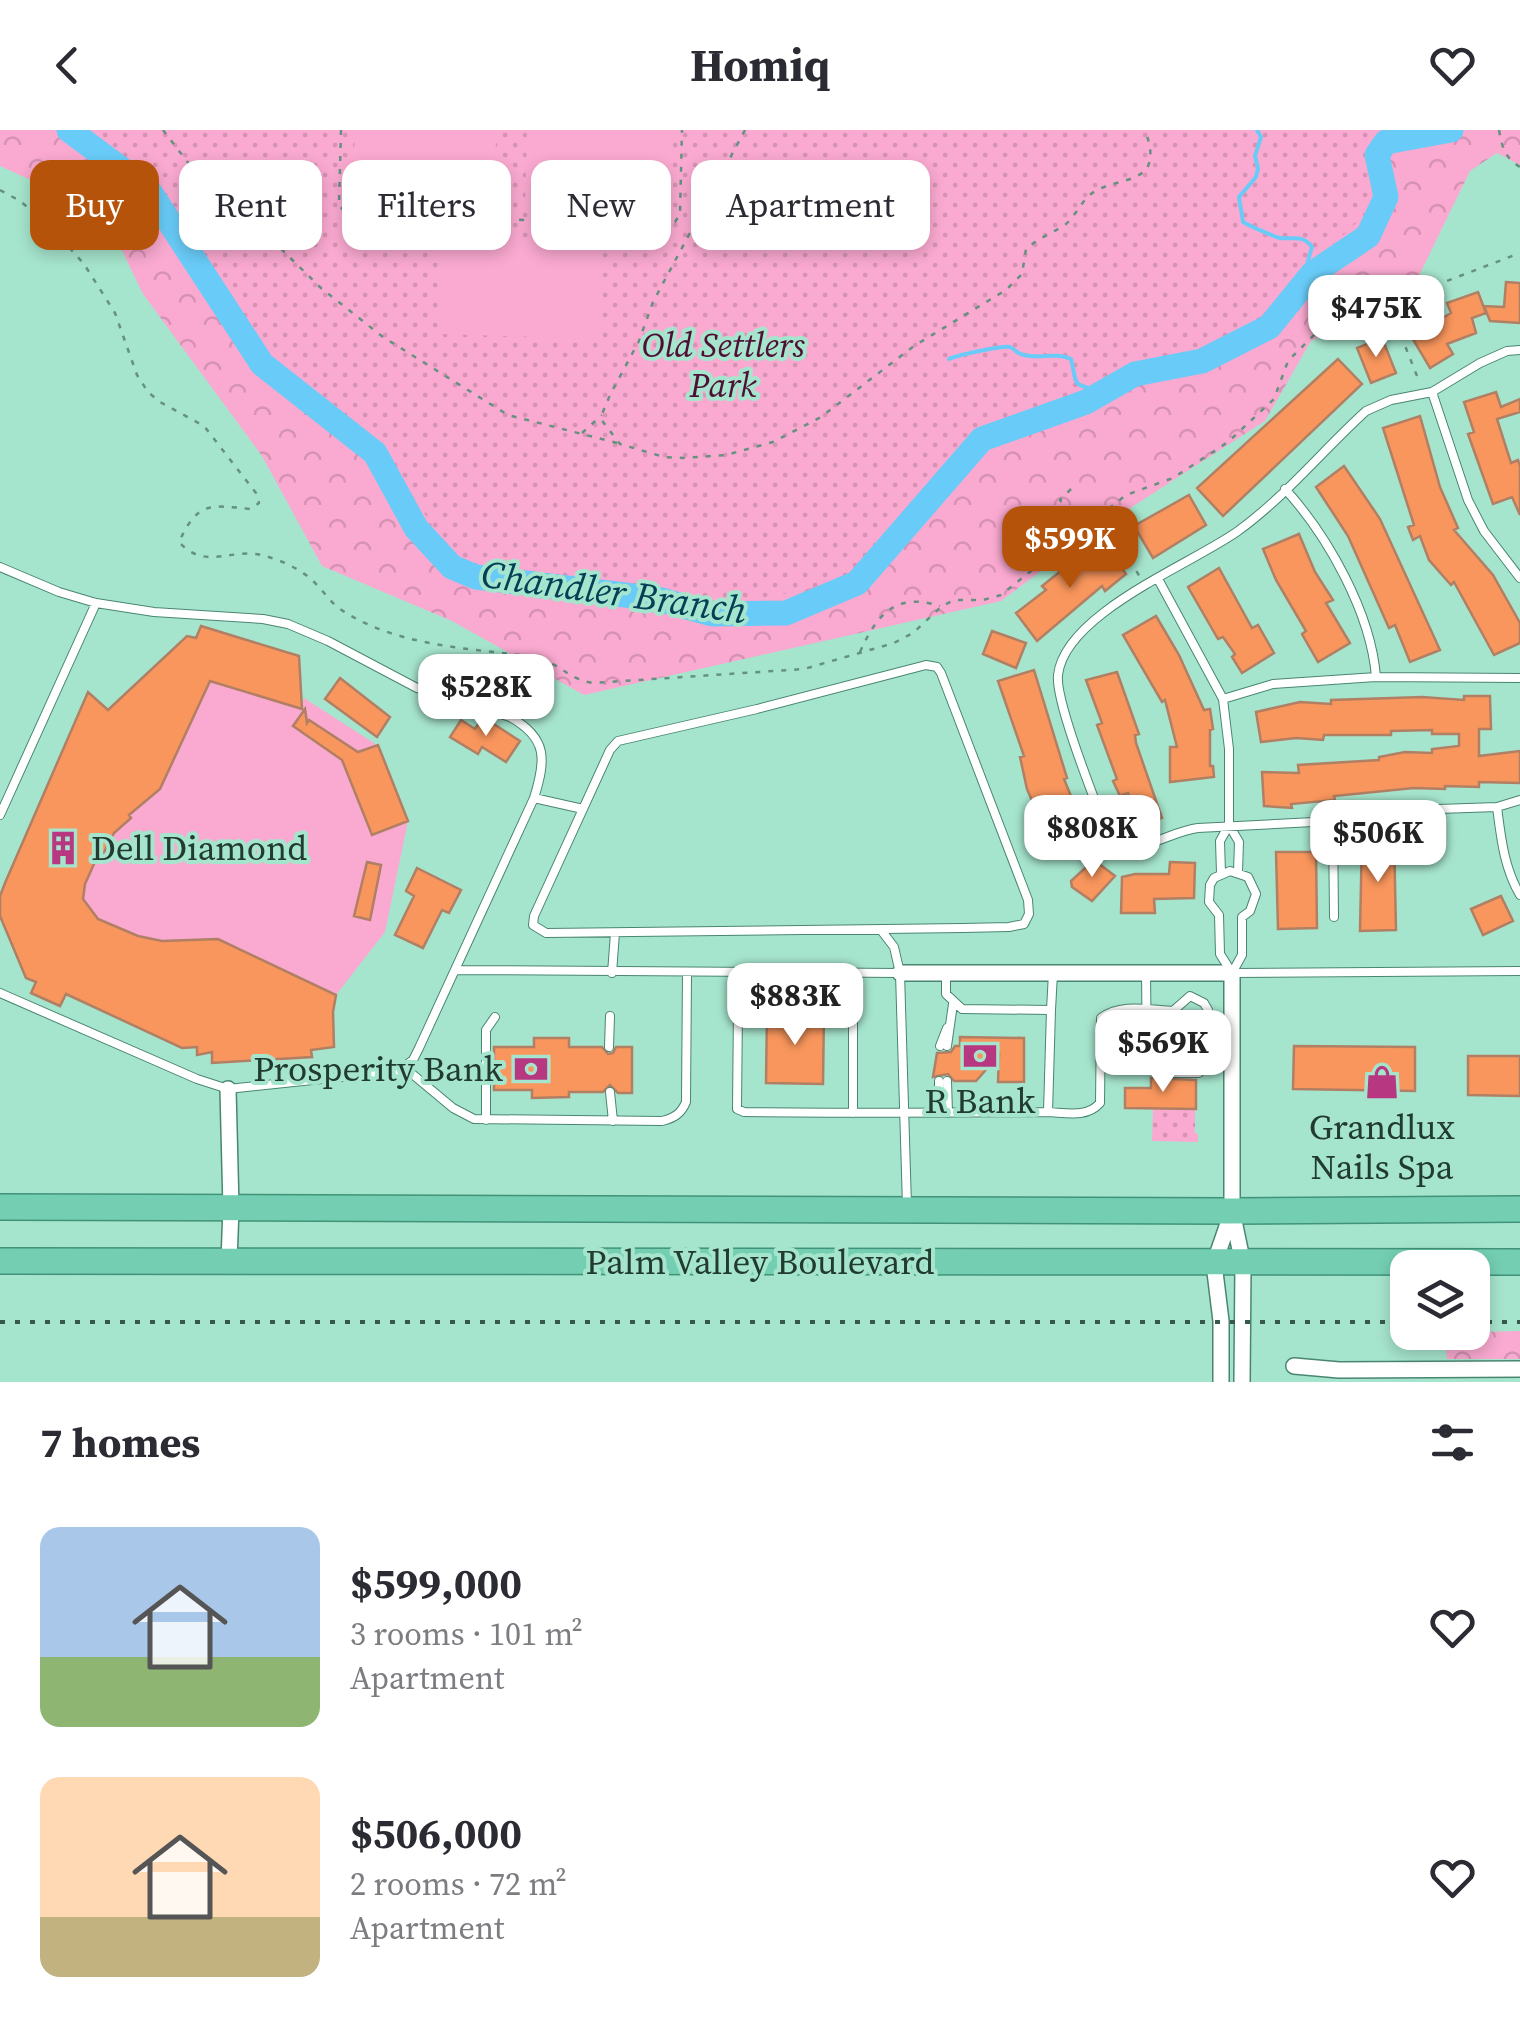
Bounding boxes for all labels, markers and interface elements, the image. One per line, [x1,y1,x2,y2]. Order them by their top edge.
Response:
text: Homiq [690,34,830,96]
icon: back [40,38,95,93]
icon: heart [1425,38,1480,93]
chip: Buy [30,160,159,250]
chip: Rent [179,160,322,250]
chip: Filters [342,160,511,250]
chip: New [531,160,671,250]
chip: Apartment [691,160,930,250]
pin: $475K [1306,275,1446,360]
text: $475K [1330,285,1422,329]
park label: Old Settlers Park [641,321,805,409]
pin: $599K [1000,506,1140,591]
text: $599K [1024,516,1116,560]
water label: Chandler Branch [478,548,750,636]
pin: $528K [416,654,556,739]
text: $528K [440,664,532,708]
pin: $808K [1022,795,1162,880]
pin: $506K [1308,800,1448,885]
text: $808K [1046,805,1138,849]
text: $506K [1332,810,1424,854]
place label: Dell Diamond [91,824,307,872]
building icon: Dell Diamond [44,829,82,867]
pin: $883K [725,963,865,1048]
text: $883K [749,973,841,1017]
pin: $569K [1093,1010,1233,1095]
text: $569K [1117,1020,1209,1064]
bank icon: R Bank [961,1037,999,1075]
place label: Prosperity Bank [253,1045,504,1093]
bank icon: Prosperity Bank [512,1050,550,1088]
shop icon: Grandlux Nails Spa [1363,1063,1401,1101]
place label: R Bank [925,1077,1036,1125]
place label: Grandlux Nails Spa [1309,1103,1456,1191]
street label: Palm Valley Boulevard [586,1238,935,1286]
map controls [1390,1250,1490,1350]
button: layers [1390,1250,1490,1350]
text: 7 homes [40,1413,200,1471]
icon: filters [1425,1415,1480,1470]
text: $599,000 [350,1554,522,1612]
icon: home [120,1567,240,1687]
icon: heart [1425,1600,1480,1655]
text: 3 rooms · 101 m² [350,1612,583,1656]
text: Apartment [350,1656,504,1700]
text: $506,000 [350,1804,522,1862]
icon: home [120,1817,240,1937]
icon: heart [1425,1850,1480,1905]
text: 2 rooms · 72 m² [350,1862,567,1906]
text: Apartment [350,1906,504,1950]

